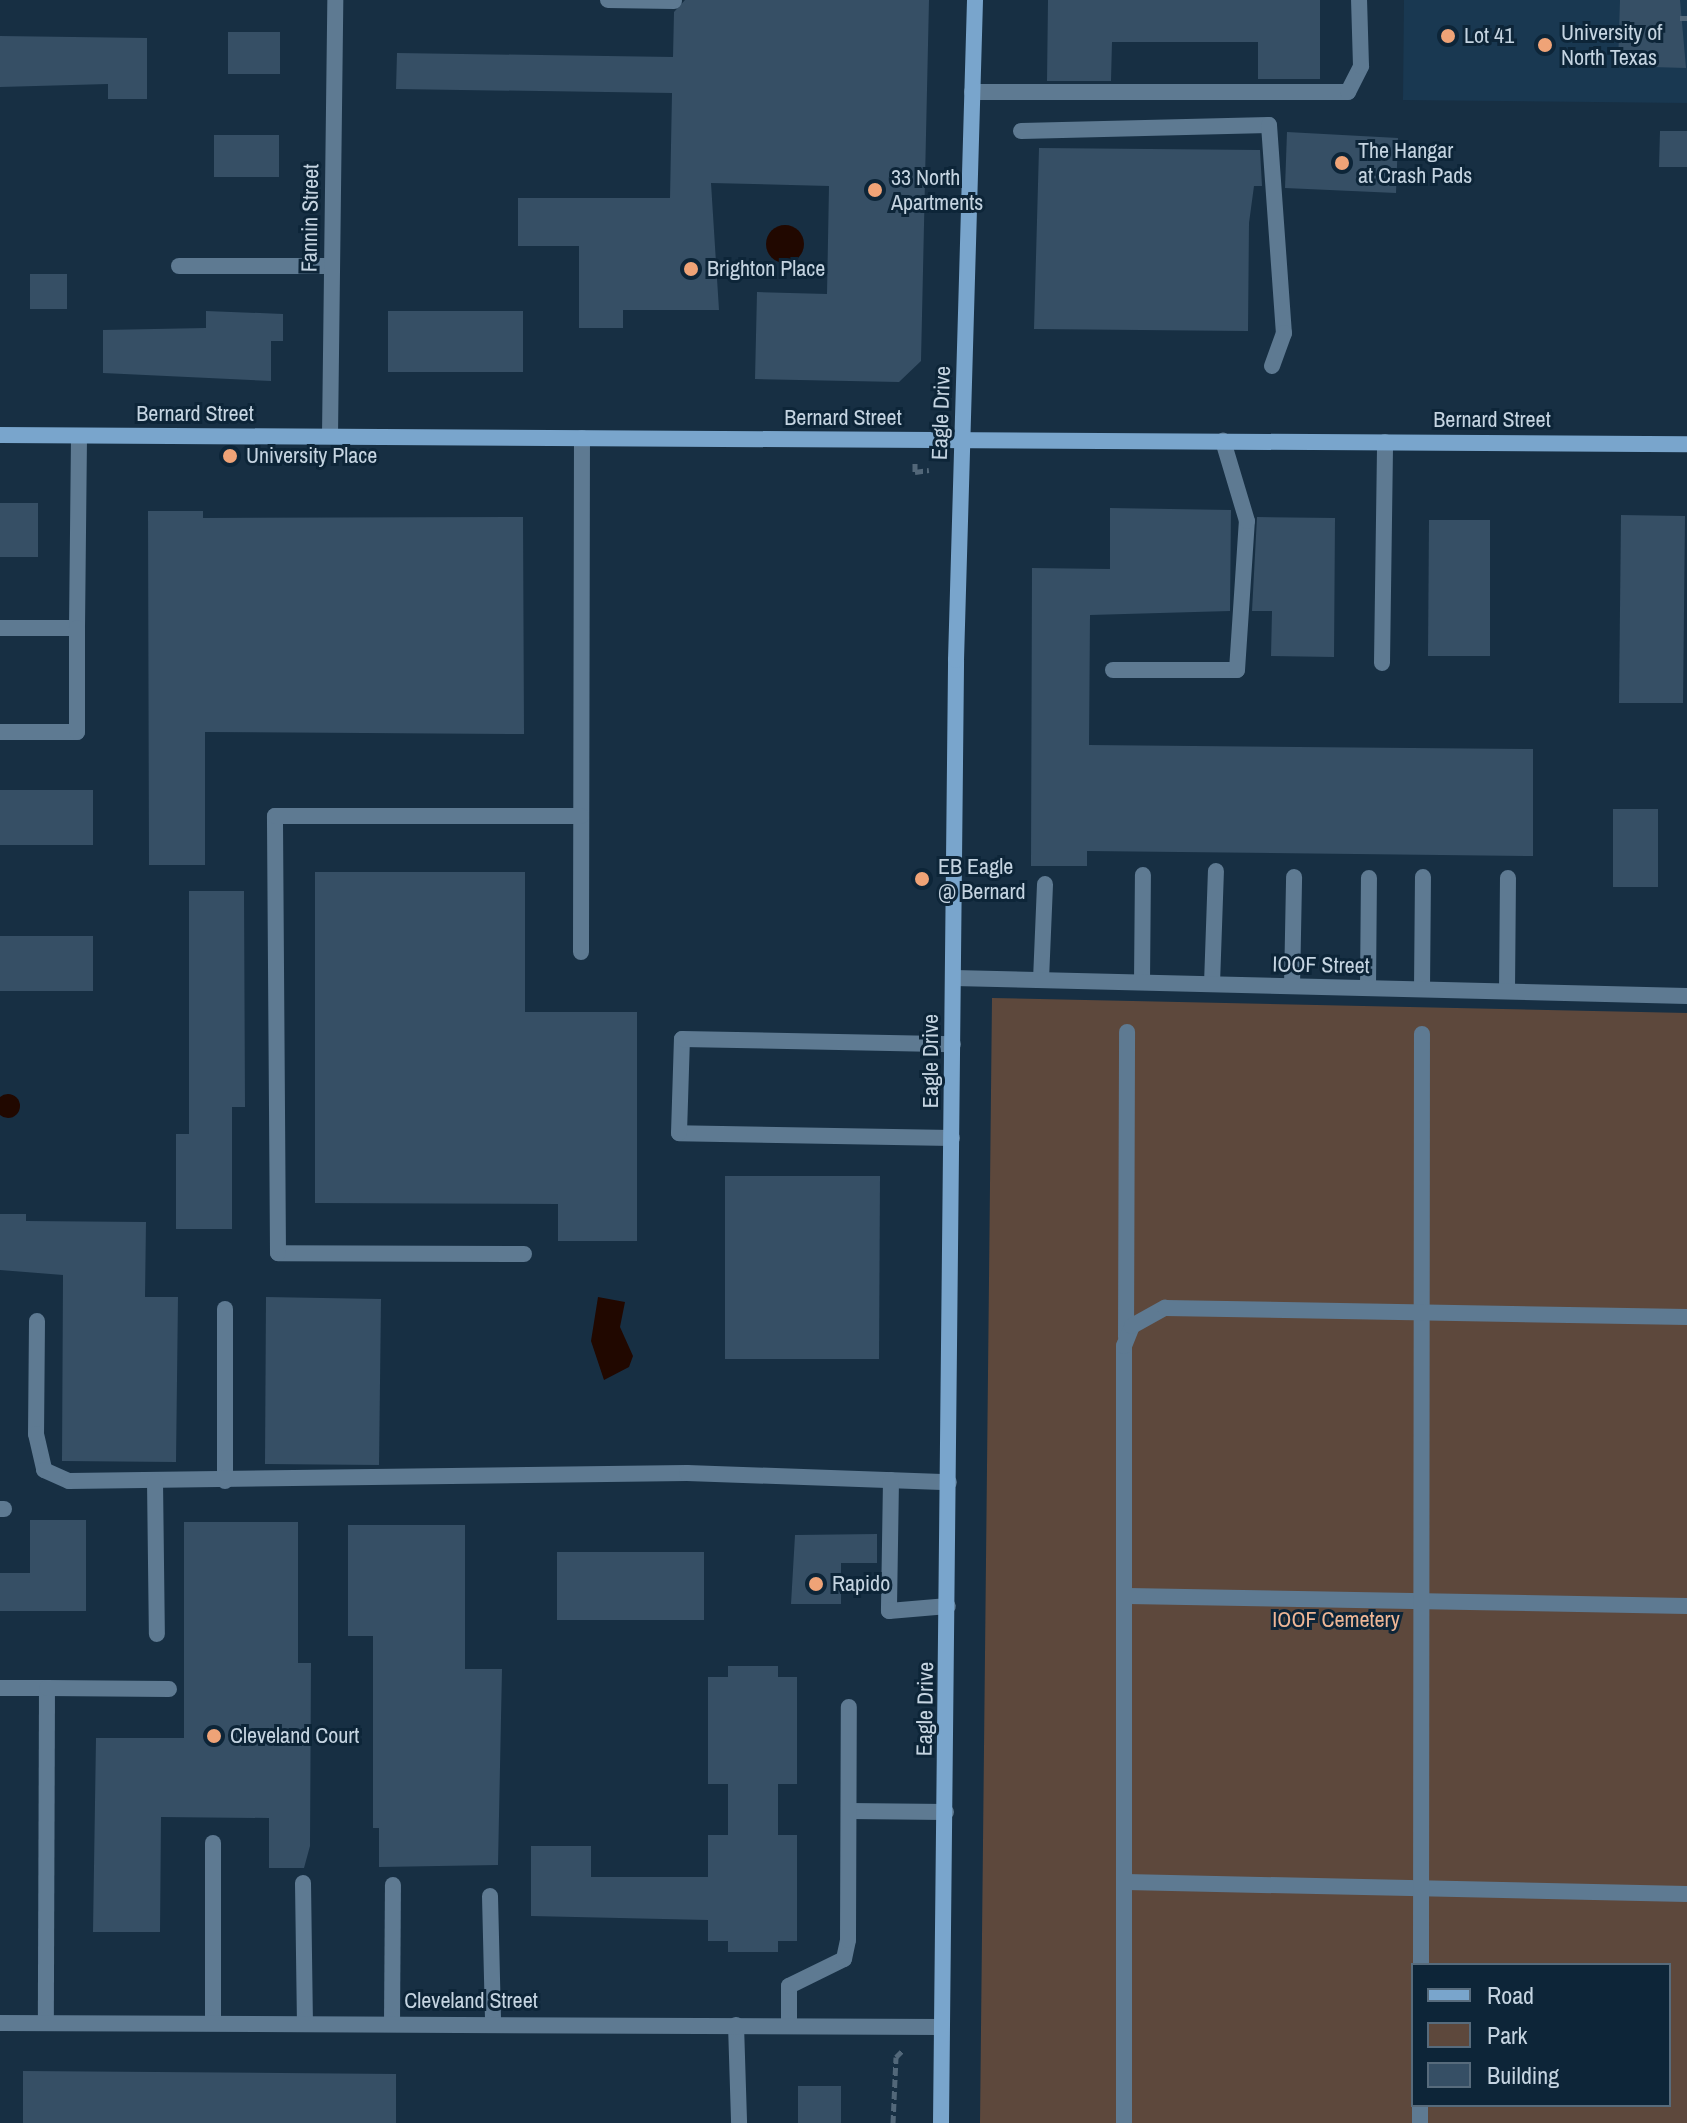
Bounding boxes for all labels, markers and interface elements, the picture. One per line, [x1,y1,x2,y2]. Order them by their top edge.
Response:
place label: University of North Texas [1561,19,1662,70]
place label: Lot 41 [1464,23,1514,49]
marker: Lot 41 [1439,27,1457,45]
marker: University of North Texas [1536,36,1554,54]
place label: The Hangar at Crash Pads [1358,137,1472,188]
marker: The Hangar at Crash Pads [1333,154,1351,172]
street label: Fannin Street [296,164,324,272]
place label: 33 North Apartments [891,164,983,216]
marker: 33 North Apartments [866,181,884,199]
place label: Brighton Place [707,256,825,282]
marker: Brighton Place [682,260,700,278]
street label: Eagle Drive [926,365,956,461]
street label: Bernard Street [136,401,254,427]
street label: Bernard Street [784,405,902,431]
street label: Bernard Street [1433,407,1551,433]
place label: University Place [246,443,377,469]
marker: University Place [221,447,239,465]
place label: EB Eagle @ Bernard [938,853,1025,904]
marker: EB Eagle @ Bernard [913,870,931,888]
street label: IOOF Street [1272,951,1370,979]
street label: Eagle Drive [918,1014,944,1108]
place label: Rapido [832,1571,890,1597]
marker: Rapido [807,1575,825,1593]
park label: IOOF Cemetery [1272,1607,1400,1633]
street label: Eagle Drive [911,1662,939,1756]
place label: Cleveland Court [230,1723,359,1749]
marker: Cleveland Court [205,1727,223,1745]
legend [1411,1963,1671,2107]
text: Road [1487,1979,1534,2011]
street label: Cleveland Street [404,1988,538,2014]
text: Park [1487,2019,1527,2051]
text: Building [1487,2059,1559,2091]

